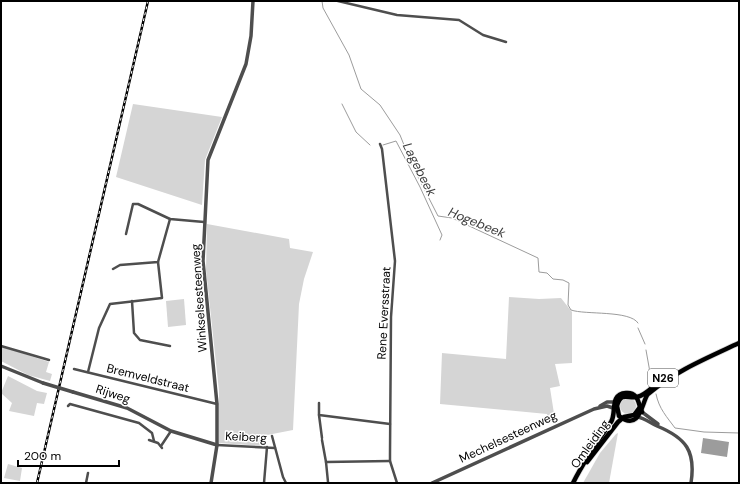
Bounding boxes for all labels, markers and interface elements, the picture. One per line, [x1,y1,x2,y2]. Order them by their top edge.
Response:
water label: Lagebeek [399,140,440,199]
water label: Hogebeek [446,203,508,242]
street label: Winkselsesteenweg [187,243,211,353]
street label: Rene Eversstraat [374,266,394,360]
street label: Bremveldstraat [105,360,191,396]
road number: N26 [648,369,678,387]
street label: Rijweg [94,381,133,407]
street label: Mechelsesteenweg [456,407,560,467]
street label: Omleiding [567,416,613,471]
street label: Keiberg [225,428,268,446]
scale bar [18,442,119,468]
text: 200 m [24,448,61,464]

